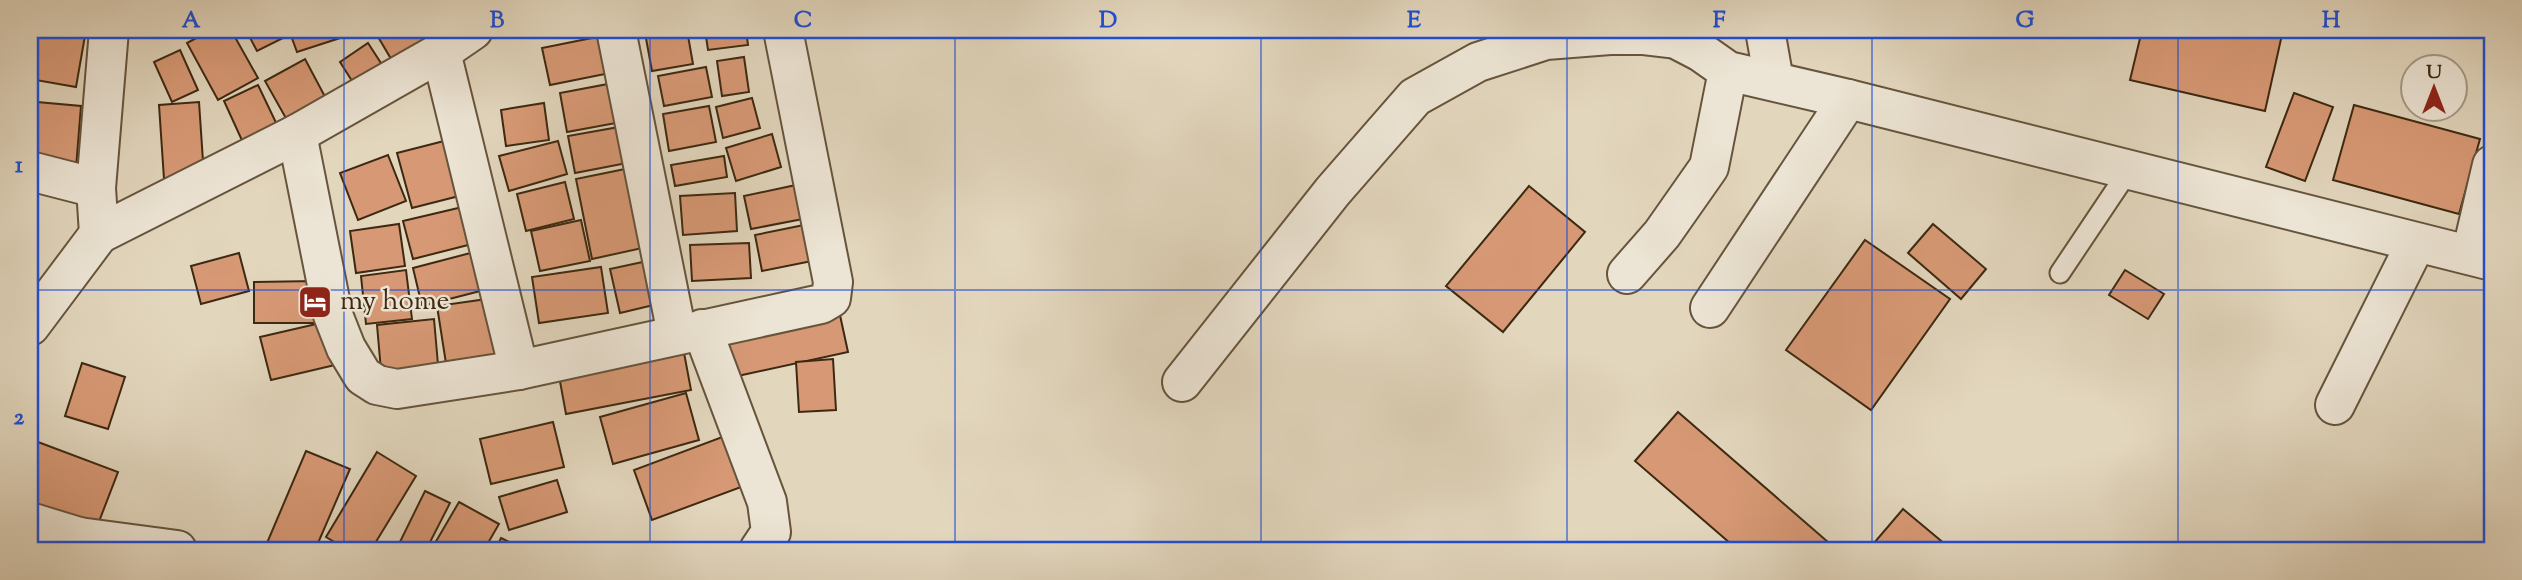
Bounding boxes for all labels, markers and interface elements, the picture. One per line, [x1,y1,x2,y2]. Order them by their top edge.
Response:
text: A [182,5,201,38]
text: B [490,5,505,38]
text: C [794,5,812,38]
text: D [1099,5,1117,38]
text: E [1407,5,1421,38]
text: F [1713,5,1726,38]
text: G [2016,5,2035,38]
text: H [2322,5,2341,38]
north arrow [2400,52,2470,122]
text: U [2426,60,2442,87]
text: 1 [15,150,23,183]
place label: my home [340,282,450,322]
hotel icon: my home [296,283,334,321]
text: 2 [14,402,25,435]

